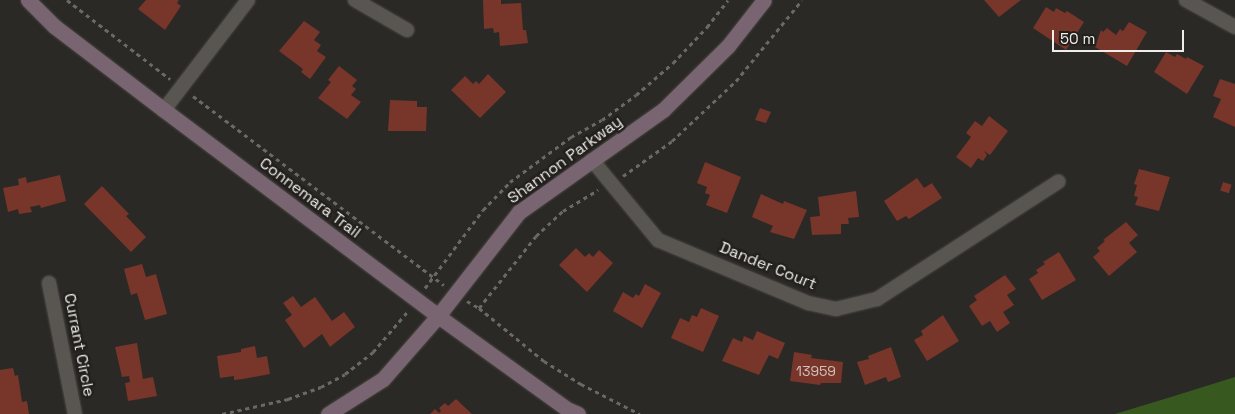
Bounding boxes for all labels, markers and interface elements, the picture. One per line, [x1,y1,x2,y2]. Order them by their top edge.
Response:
scale bar [1055,20,1188,52]
text: 50 m [1060,29,1095,48]
street label: Shannon Parkway [504,112,626,208]
street label: Connemara Trail [255,154,365,242]
street label: Dander Court [717,238,819,294]
street label: Currant Circle [60,292,98,398]
house number: 13959 [796,363,836,379]

